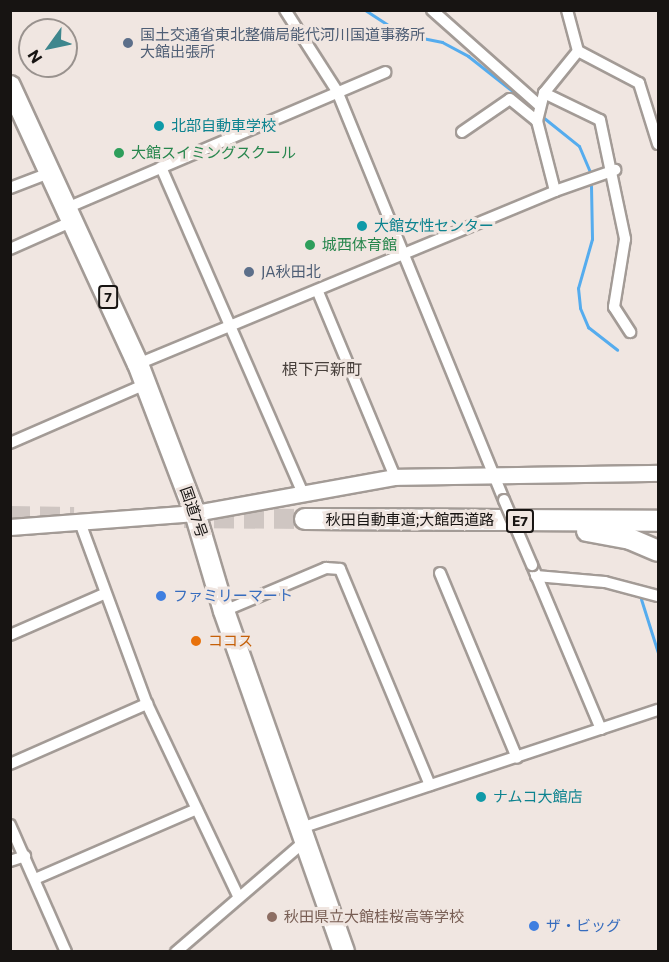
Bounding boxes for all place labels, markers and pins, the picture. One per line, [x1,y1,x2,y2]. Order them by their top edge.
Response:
place label: 国土交通省東北整備局能代河川国道事務所 大館出張所 [140,25,425,60]
marker: 国土交通省東北整備局能代河川国道事務所 大館出張所 [121,36,135,50]
place label: 北部自動車学校 [171,117,276,135]
marker: 北部自動車学校 [152,119,166,133]
place label: 大館スイミングスクール [131,144,296,162]
marker: 大館スイミングスクール [112,146,126,160]
place label: 大館女性センター [374,217,494,235]
marker: 大館女性センター [355,219,369,233]
place label: 城西体育館 [322,236,397,254]
marker: 城西体育館 [303,238,317,252]
place label: JA秋田北 [261,263,321,281]
marker: JA秋田北 [242,265,256,279]
place label: ファミリーマート [173,587,293,605]
marker: ファミリーマート [154,589,168,603]
place label: ココス [208,632,253,650]
marker: ココス [189,634,203,648]
place label: ナムコ大館店 [493,788,583,806]
marker: ナムコ大館店 [474,790,488,804]
place label: 秋田県立大館桂桜高等学校 [284,908,464,926]
marker: 秋田県立大館桂桜高等学校 [265,910,279,924]
place label: ザ・ビッグ [546,917,621,935]
marker: ザ・ビッグ [527,919,541,933]

